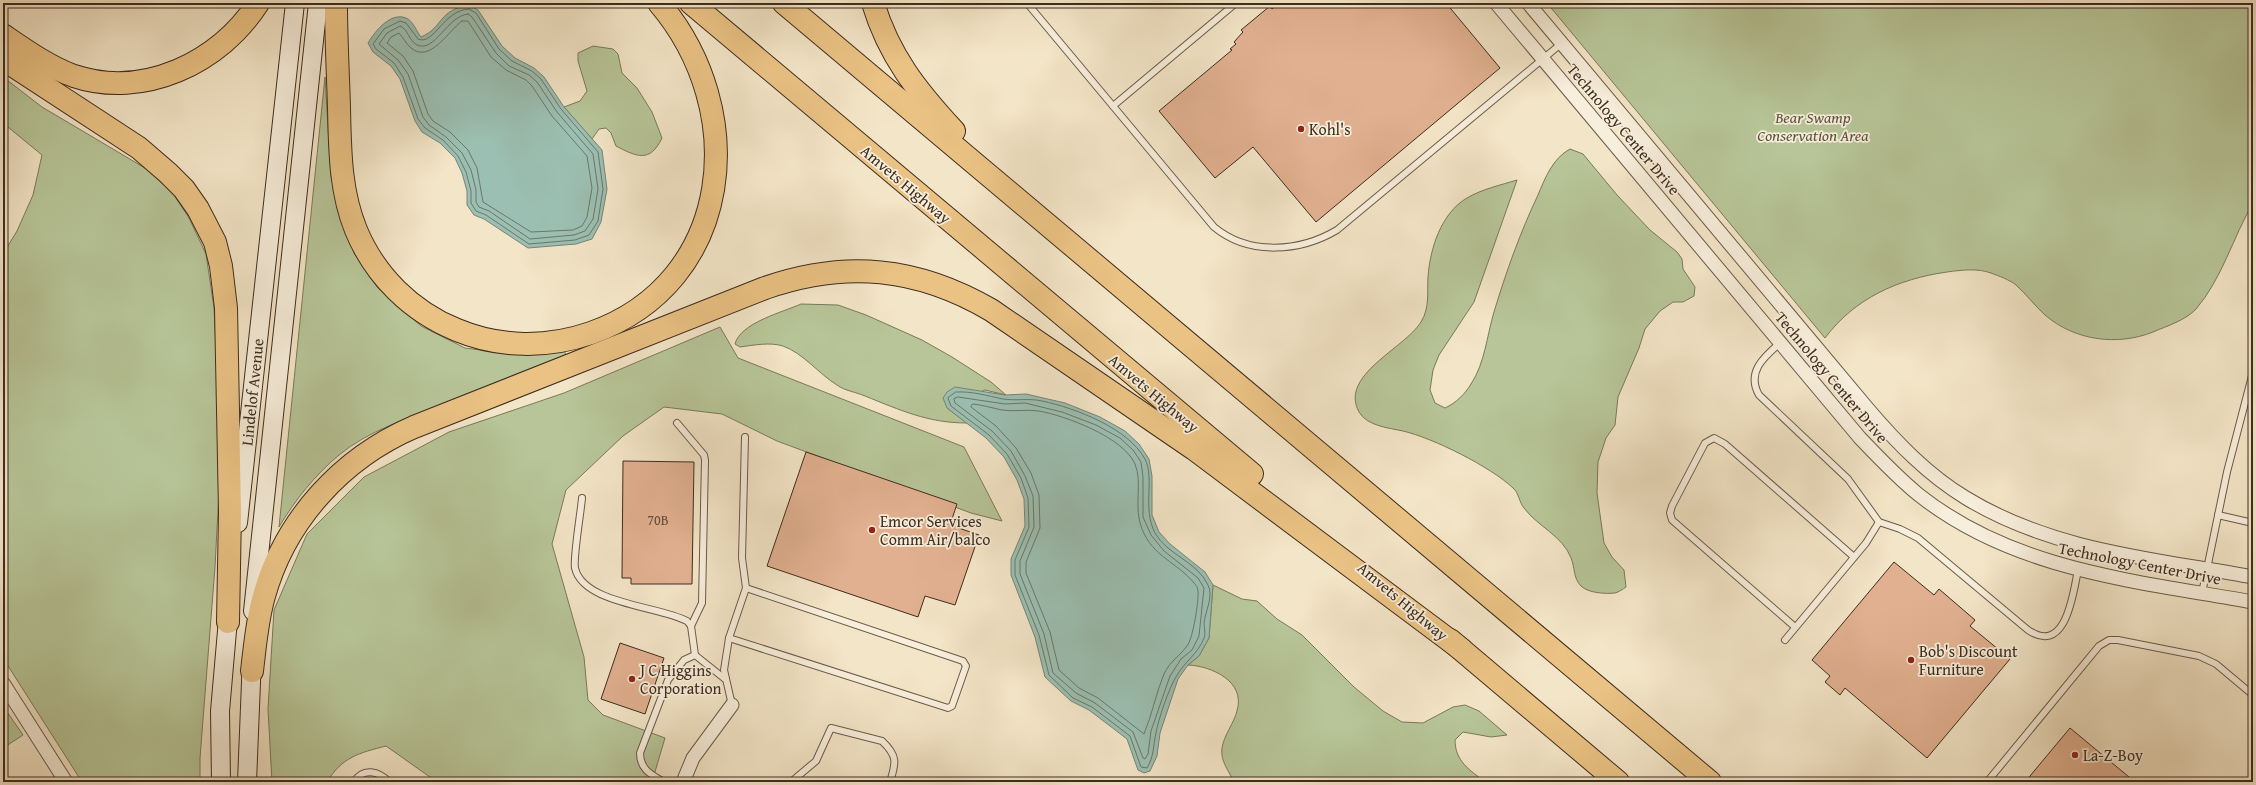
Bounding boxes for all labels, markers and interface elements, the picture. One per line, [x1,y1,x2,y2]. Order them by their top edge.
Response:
street label: Technology Center Drive [1562,58,1686,200]
park label: Bear Swamp Conservation Area [1757,105,1869,147]
place label: Kohl's [1309,117,1351,141]
marker: Kohl's [1296,124,1306,134]
street label: Amvets Highway [855,139,957,229]
street label: Technology Center Drive [1770,306,1894,448]
street label: Lindelof Avenue [234,337,270,447]
street label: Amvets Highway [1103,348,1205,438]
place label: Emcor Services Comm Air/balco [880,509,990,551]
house number: 70B [647,510,669,530]
marker: Emcor Services Comm Air/balco [867,525,877,535]
street label: Technology Center Drive [2057,535,2223,591]
street label: Amvets Highway [1352,556,1454,646]
place label: Bob's Discount Furniture [1919,639,2018,681]
marker: Bob's Discount Furniture [1906,655,1916,665]
place label: J C Higgins Corporation [638,658,722,700]
marker: J C Higgins Corporation [627,674,637,684]
place label: La-Z-Boy [2083,743,2143,767]
marker: La-Z-Boy [2070,750,2080,760]

